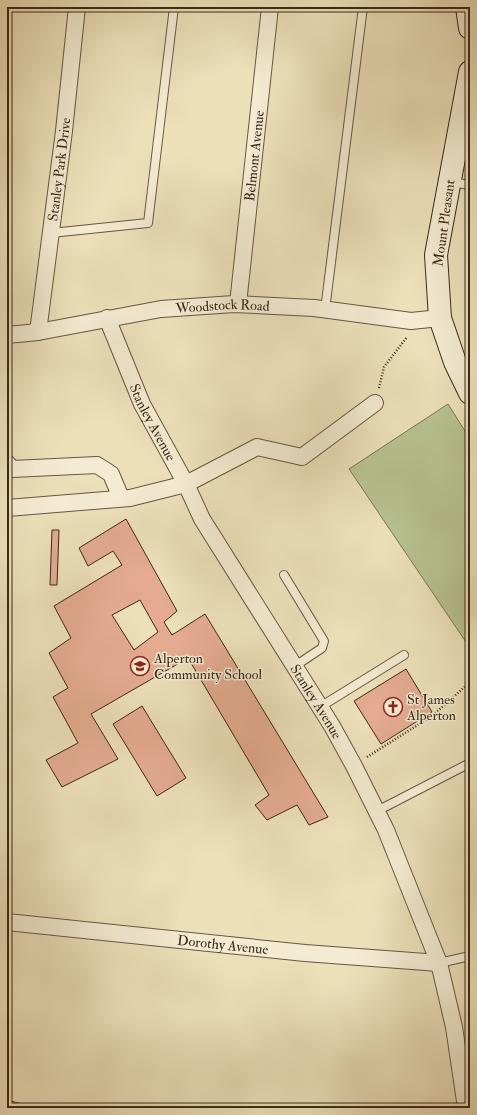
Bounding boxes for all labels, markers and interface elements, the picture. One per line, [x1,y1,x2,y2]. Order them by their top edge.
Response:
street label: Belmont Avenue [241,109,267,202]
street label: Stanley Park Drive [44,117,74,222]
street label: Mount Pleasant [429,178,459,267]
street label: Woodstock Road [174,295,270,317]
street label: Stanley Avenue [126,381,180,464]
place label: Alperton Community School [153,650,263,684]
school or university icon: Alperton Community School [129,655,151,677]
street label: Stanley Avenue [287,661,346,742]
place label: St James Alperton [406,691,456,725]
church icon: St James Alperton [382,696,404,718]
street label: Dorothy Avenue [176,931,269,958]

